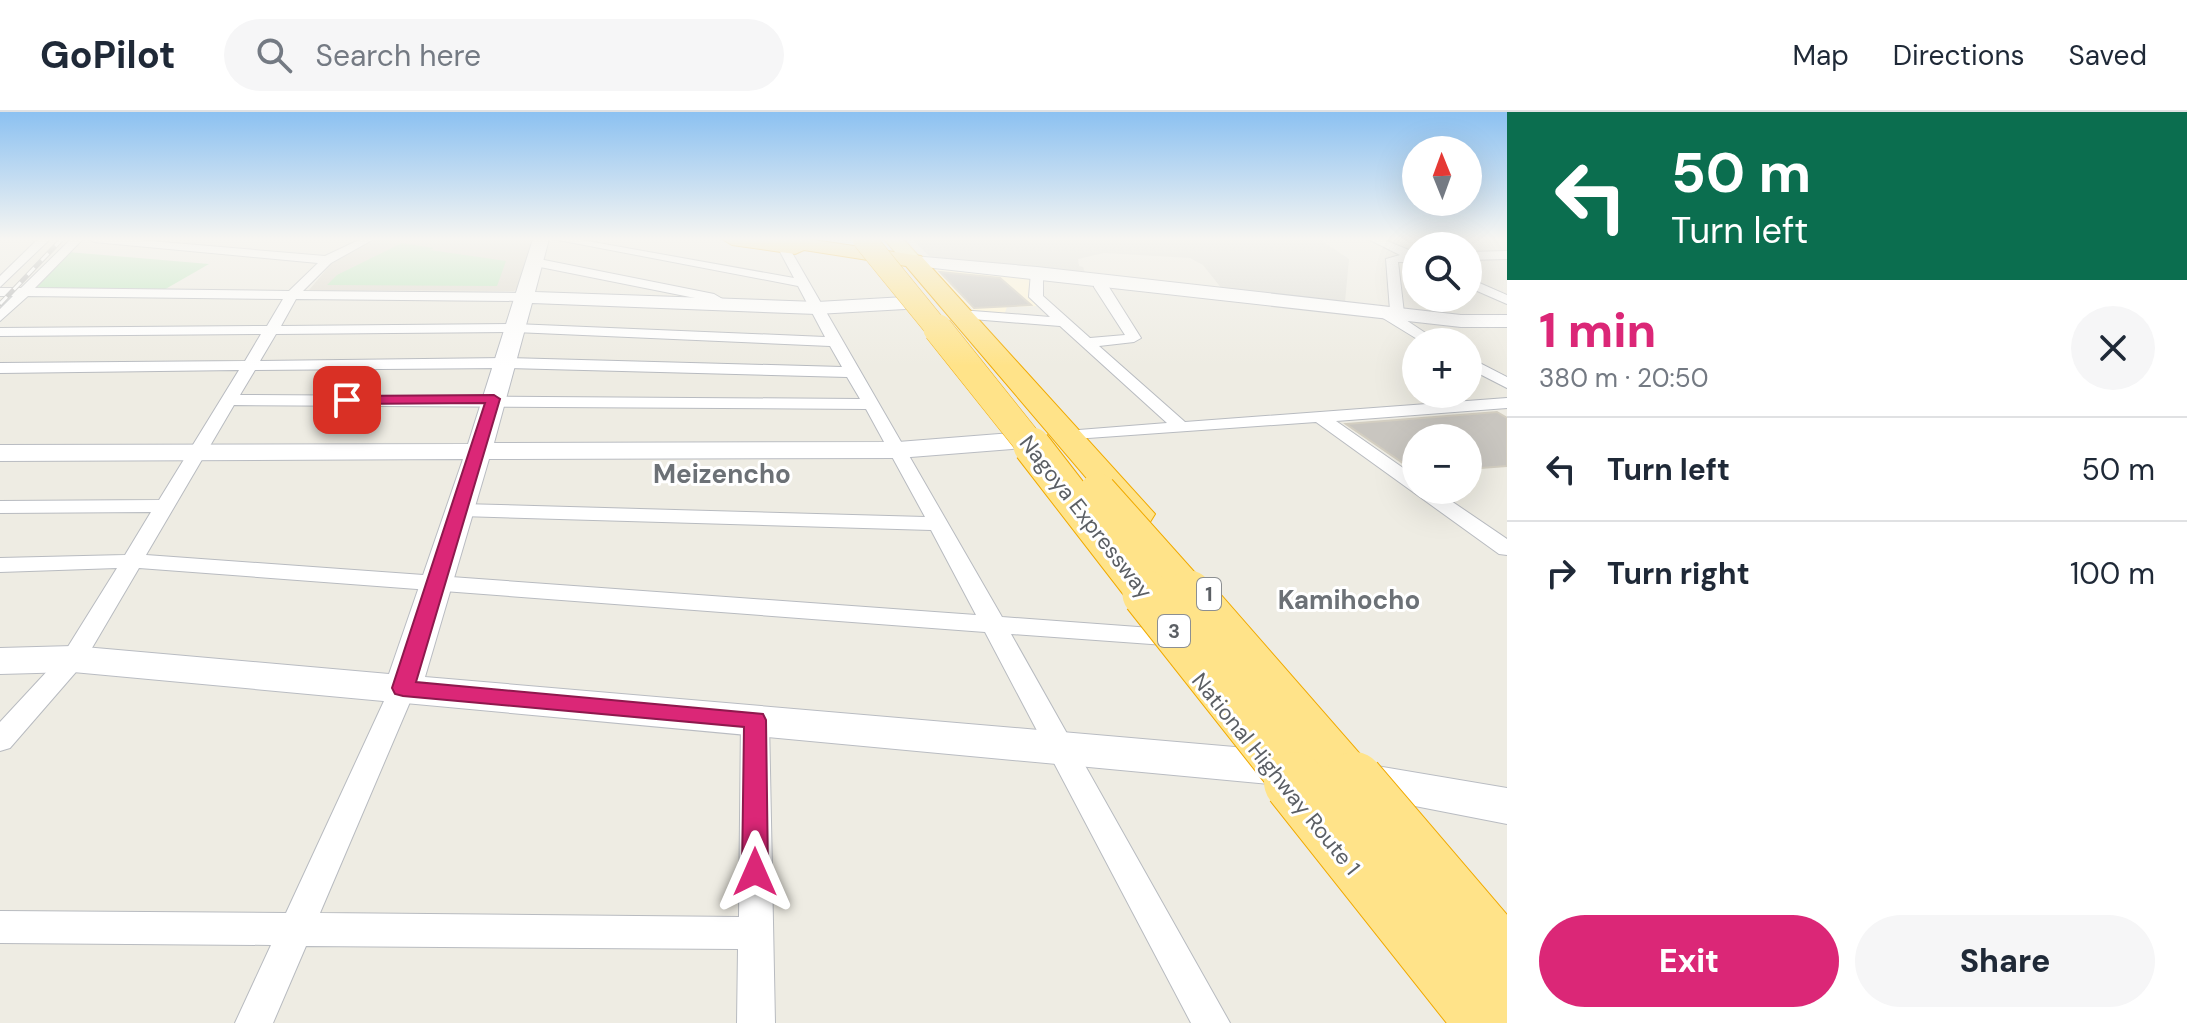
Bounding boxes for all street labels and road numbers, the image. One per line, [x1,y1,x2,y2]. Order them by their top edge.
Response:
street label: Nagoya Expressway [1013,429,1159,605]
road number: 1 [1197,578,1221,610]
road number: 3 [1158,615,1190,647]
street label: National Highway Route 1 [1185,667,1367,881]

